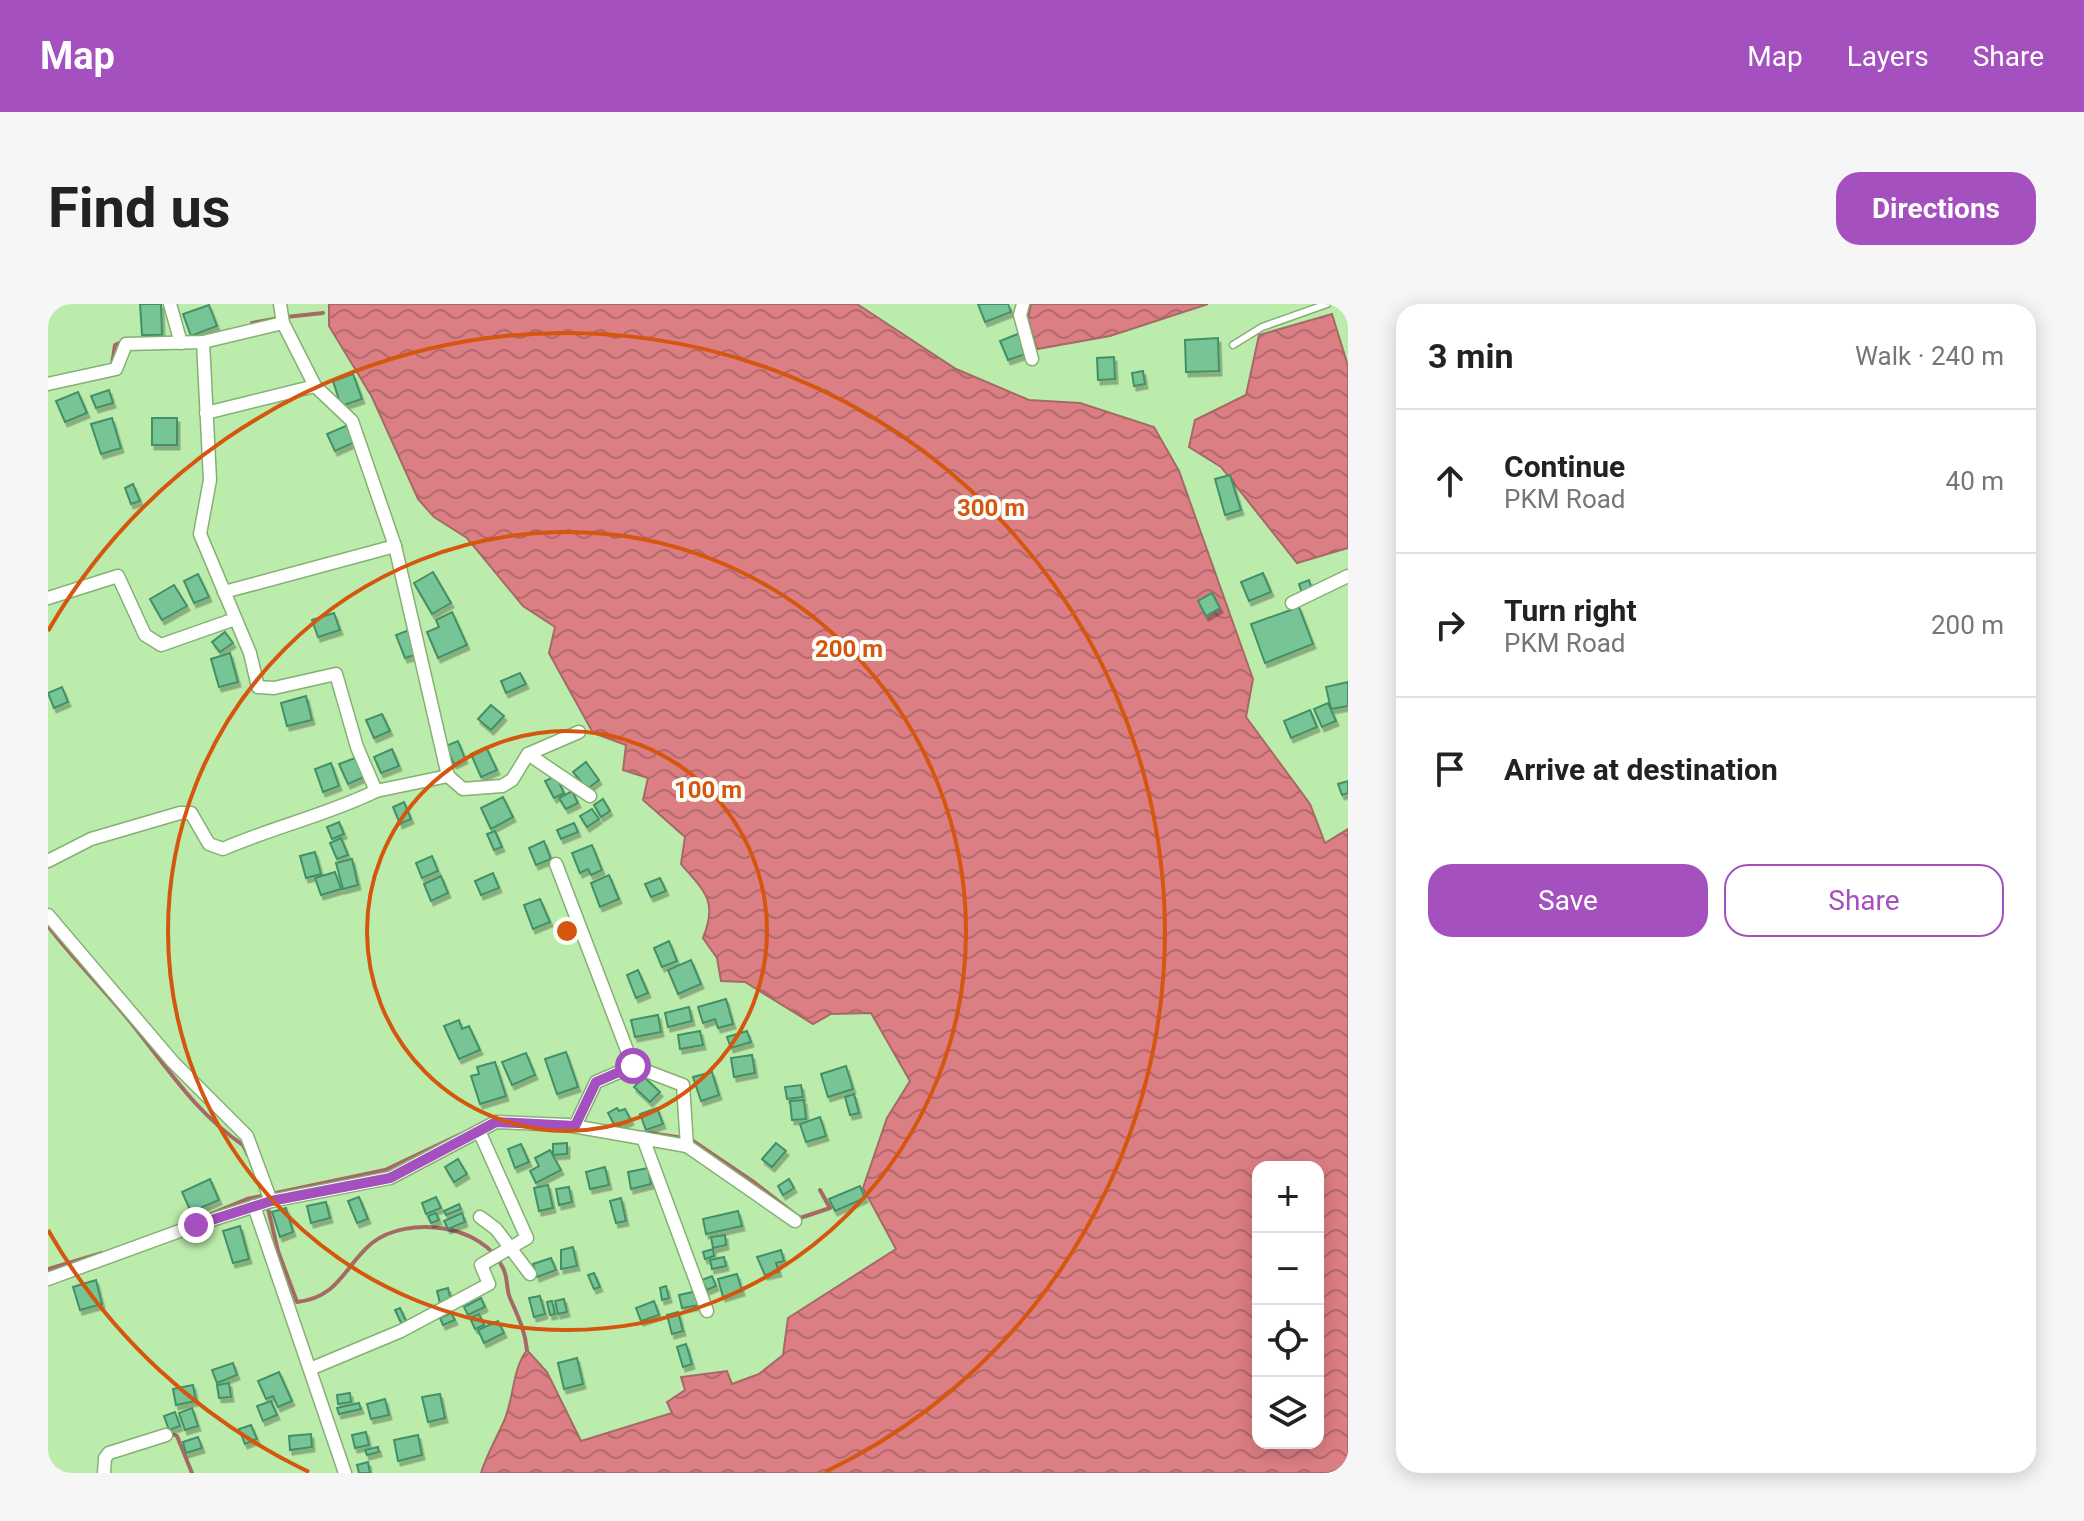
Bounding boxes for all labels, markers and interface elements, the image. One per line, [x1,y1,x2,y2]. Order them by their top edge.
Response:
text: Map [40,34,115,78]
text: Map [1747,40,1803,73]
text: Layers [1847,40,1929,73]
text: Share [1973,40,2044,73]
button: Directions [1836,172,2036,245]
text: Find us [48,175,231,241]
text: 3 min [1428,336,1513,376]
text: Walk · 240 m [1855,341,2004,371]
text: Continue [1504,449,1625,484]
icon: ahead [1428,459,1472,503]
text: 40 m [1946,466,2004,496]
text: PKM Road [1504,484,1626,514]
text: 300 m [957,494,1025,522]
text: Turn right [1504,593,1637,628]
icon: right [1428,603,1472,647]
text: 200 m [1931,610,2004,640]
text: PKM Road [1504,628,1626,658]
text: 200 m [815,635,883,663]
icon: arrive [1428,747,1472,791]
text: Arrive at destination [1504,752,1778,787]
text: 100 m [674,776,742,804]
button: Save [1428,864,1708,937]
button: Share [1724,864,2004,937]
centre of rings [553,917,581,945]
route start [615,1048,651,1084]
map controls [1252,1161,1324,1449]
button: + [1252,1161,1324,1233]
route end [178,1207,214,1243]
button: − [1252,1233,1324,1305]
button: locate [1252,1305,1324,1377]
button: layers [1252,1377,1324,1449]

